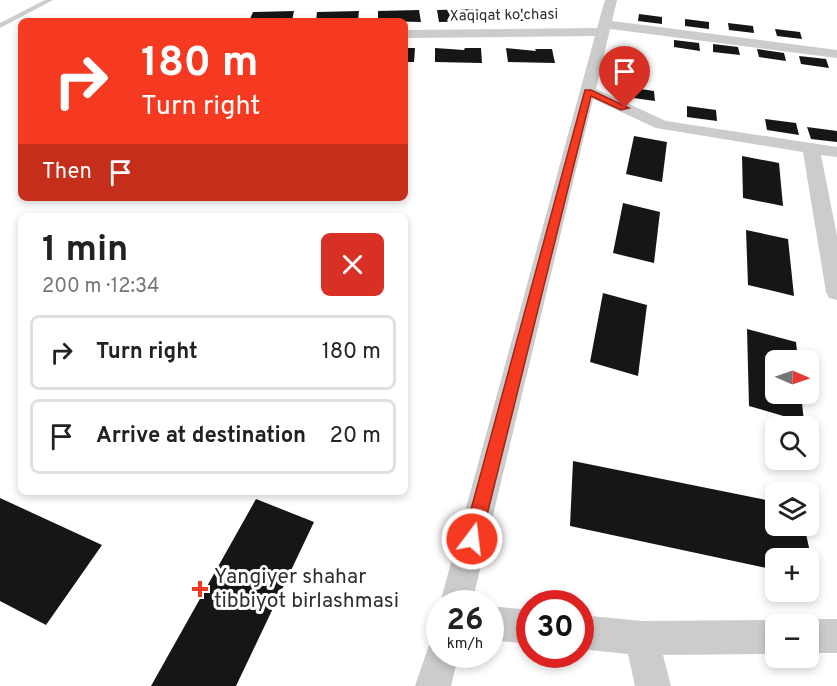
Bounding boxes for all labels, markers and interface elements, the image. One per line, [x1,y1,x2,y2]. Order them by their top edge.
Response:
street label: Xaqiqat ko'chasi [450,6,558,26]
text: 180 m [141,38,258,91]
icon: right [42,42,120,120]
pin [599,46,650,108]
icon: arrive [608,55,641,88]
text: Turn right [141,90,260,124]
icon: arrive [104,156,137,189]
text: Then [42,159,92,186]
text: 1 min [42,228,128,274]
button: close [321,233,384,296]
text: 200 m · 12:34 [42,274,159,300]
icon: right [45,336,78,369]
text: Turn right [96,339,198,366]
text: 180 m [322,339,381,366]
north arrow [765,350,819,404]
map controls [765,350,819,668]
button: search [765,416,819,470]
icon: arrive [45,420,78,453]
text: Arrive at destination [96,423,306,450]
text: 20 m [330,423,381,450]
button: layers [765,482,819,536]
position arrow [440,507,504,571]
button: + [765,548,819,602]
place label: Yangiyer shahar tibbiyot birlashmasi [214,564,399,615]
marker: Yangiyer shahar tibbiyot birlashmasi [191,580,209,598]
speed limit sign: 30 [516,590,594,668]
text: 26 [447,603,483,640]
button: − [765,614,819,668]
text: km/h [447,635,483,654]

